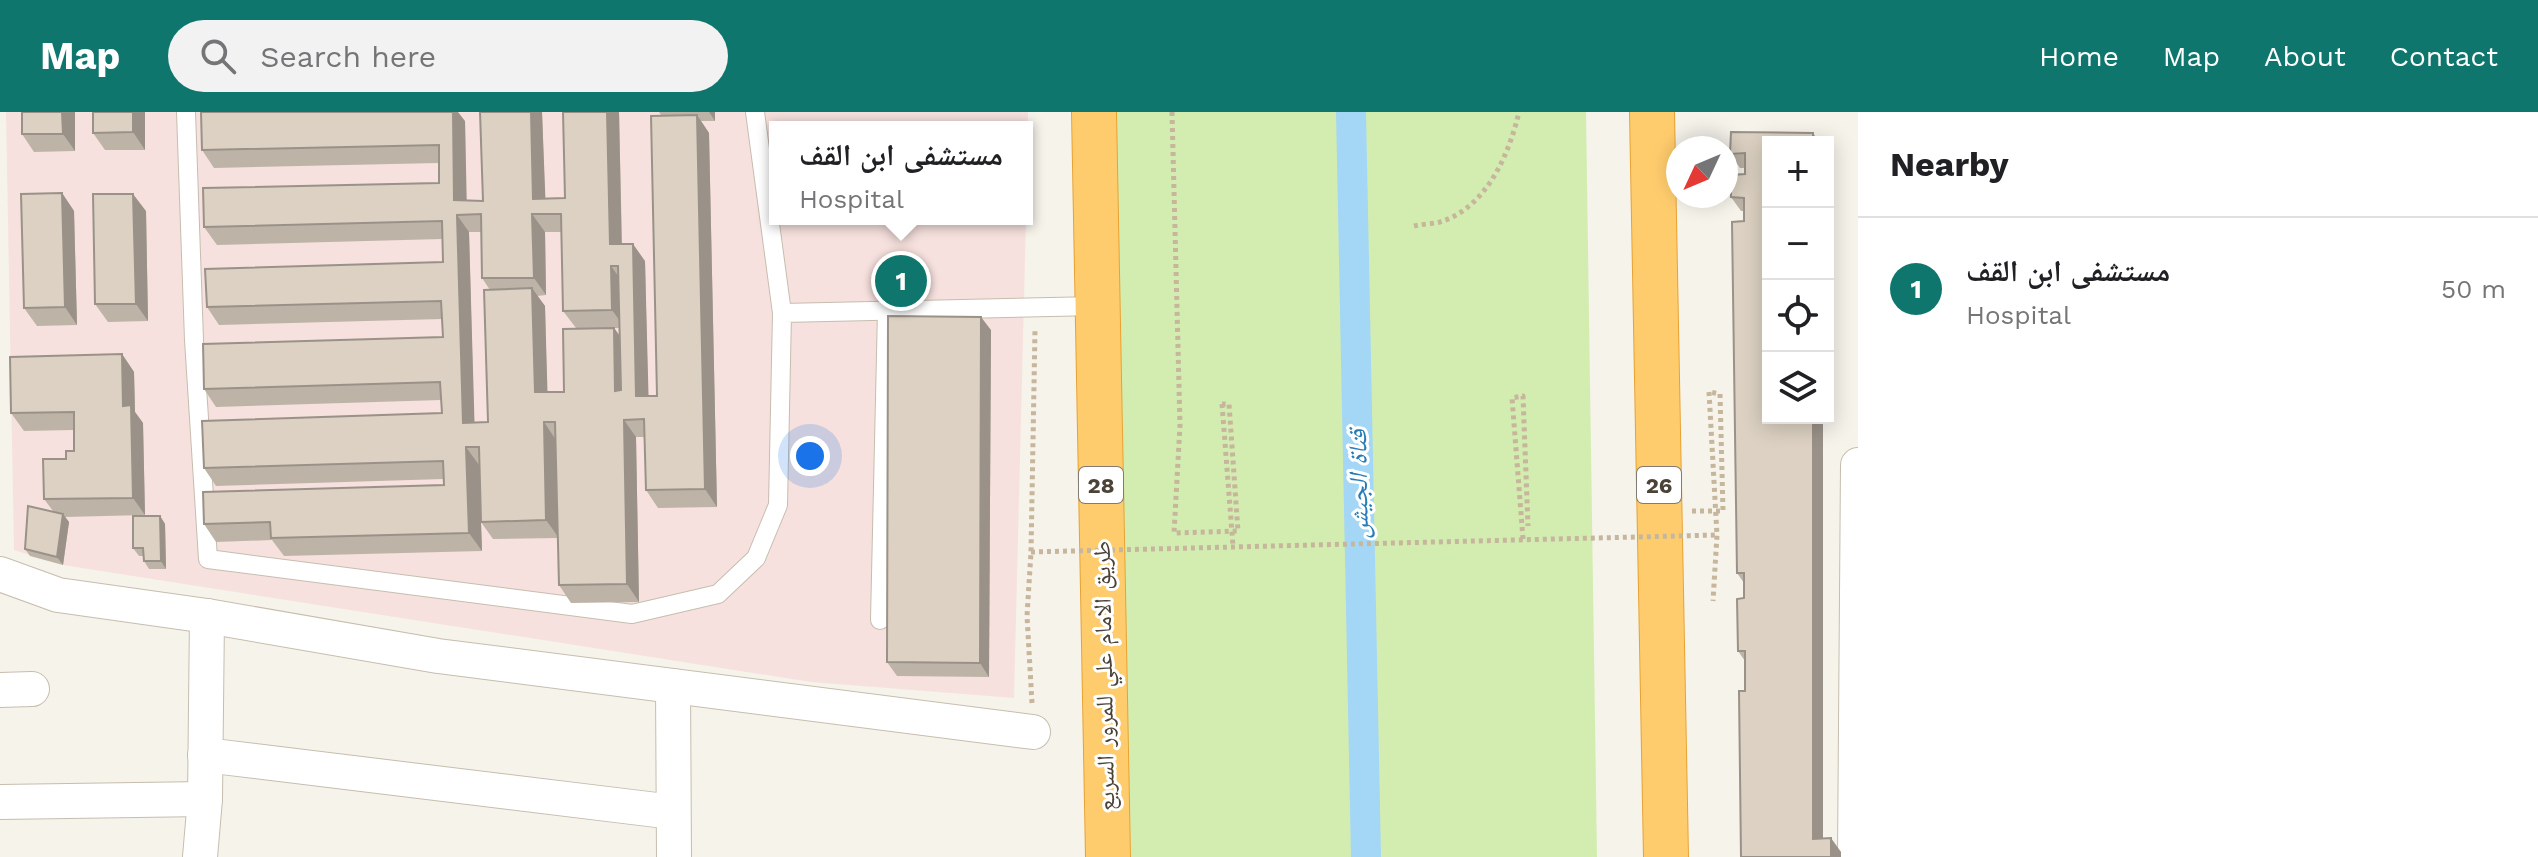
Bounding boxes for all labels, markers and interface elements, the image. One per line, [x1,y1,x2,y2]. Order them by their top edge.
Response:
search box [168,20,728,92]
text: Map [40,34,120,78]
icon: search [196,34,240,78]
text: Search here [260,39,436,74]
text: Home [2039,40,2119,73]
text: Map [2163,40,2220,73]
text: About [2264,40,2346,73]
text: Contact [2390,40,2498,73]
popup [769,121,1033,225]
north arrow [1666,136,1738,208]
map controls [1762,136,1834,424]
button: + [1762,136,1834,208]
text: مستشفى ابن القف [799,137,1003,172]
text: Nearby [1890,144,2009,184]
text: Hospital [799,184,904,214]
button: − [1762,208,1834,280]
pin: 1 [875,251,927,311]
text: مستشفى ابن القف [1966,253,2170,288]
text: 1 [1910,274,1922,304]
text: 50 m [2441,274,2506,304]
button: locate [1762,280,1834,352]
text: Hospital [1966,300,2071,330]
button: layers [1762,352,1834,424]
water label: قناة الجيش [1342,426,1375,539]
your location [790,436,830,476]
road number: 28 [1079,467,1123,503]
road number: 26 [1637,467,1681,503]
street label: طريق الامام علي للمرور السريع [1088,540,1125,811]

